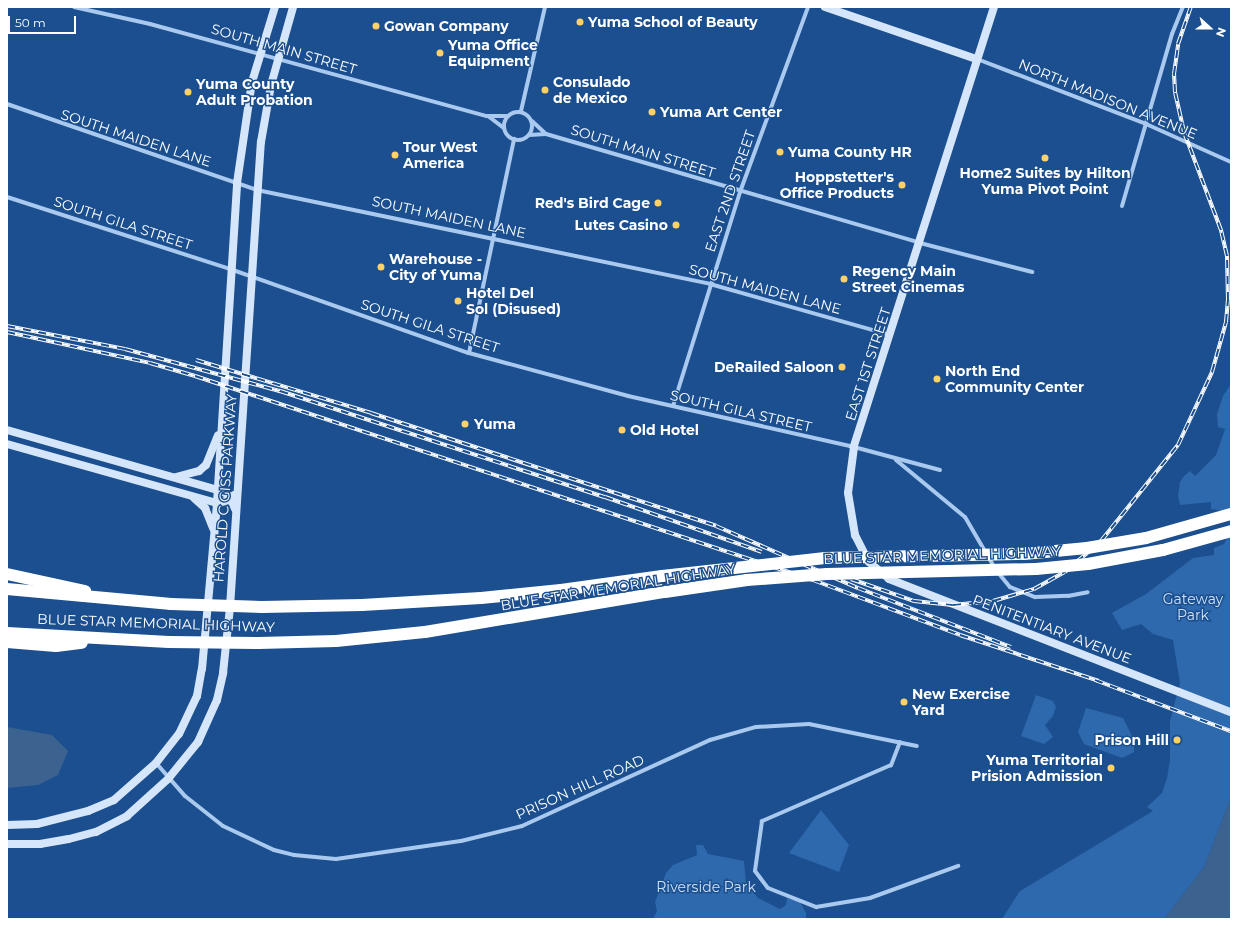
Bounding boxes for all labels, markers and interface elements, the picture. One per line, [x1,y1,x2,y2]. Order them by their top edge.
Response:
scale bar [10,8,78,34]
north arrow [1190,8,1230,48]
place label: Yuma School of Beauty [588,14,758,30]
text: 50 m [15,15,46,30]
marker: Yuma School of Beauty [575,17,585,27]
place label: Gowan Company [384,18,509,34]
street label: SOUTH MAIN STREET [209,20,359,78]
marker: Gowan Company [371,21,381,31]
text: N [1213,26,1229,39]
place label: Yuma Office Equipment [448,37,538,70]
marker: Yuma Office Equipment [435,48,445,58]
street label: NORTH MADISON AVENUE [1016,55,1200,143]
place label: Consulado de Mexico [553,74,631,106]
place label: Yuma County Adult Probation [196,76,313,108]
marker: Consulado de Mexico [540,85,550,95]
marker: Yuma County Adult Probation [183,87,193,97]
place label: Yuma Art Center [660,104,782,120]
street label: SOUTH MAIDEN LANE [59,106,213,170]
marker: Yuma Art Center [647,107,657,117]
street label: SOUTH MAIN STREET [569,121,717,181]
street label: EAST 2ND STREET [701,128,759,254]
place label: Tour West America [403,139,478,172]
place label: Yuma County HR [788,144,912,160]
marker: Yuma County HR [775,147,785,157]
marker: Tour West America [390,150,400,160]
marker: Home2 Suites by Hilton Yuma Pivot Point [1040,153,1050,163]
place label: Home2 Suites by Hilton Yuma Pivot Point [959,165,1131,198]
place label: Hoppstetter's Office Products [780,169,894,202]
marker: Hoppstetter's Office Products [897,180,907,190]
street label: SOUTH MAIDEN LANE [370,192,528,242]
street label: SOUTH GILA STREET [52,193,194,253]
place label: Red's Bird Cage [535,195,650,211]
marker: Red's Bird Cage [653,198,663,208]
place label: Lutes Casino [575,217,668,233]
marker: Lutes Casino [671,220,681,230]
place label: Warehouse - City of Yuma [389,251,482,284]
street label: SOUTH MAIDEN LANE [687,261,843,317]
marker: Warehouse - City of Yuma [376,262,386,272]
place label: Regency Main Street Cinemas [852,263,964,296]
marker: Regency Main Street Cinemas [839,274,849,284]
place label: Hotel Del Sol (Disused) [466,285,561,318]
street label: SOUTH GILA STREET [359,296,501,356]
marker: Hotel Del Sol (Disused) [453,296,463,306]
street label: EAST 1ST STREET [842,305,894,423]
place label: DeRailed Saloon [714,359,834,375]
marker: DeRailed Saloon [837,362,847,372]
place label: North End Community Center [945,363,1084,396]
marker: North End Community Center [932,374,942,384]
street label: SOUTH GILA STREET [669,387,813,435]
street label: HAROLD C GISS PARKWAY [210,393,240,583]
place label: Yuma [474,416,516,432]
marker: Yuma [459,418,471,430]
place label: Old Hotel [630,422,699,438]
marker: Old Hotel [617,425,627,435]
street label: BLUE STAR MEMORIAL HIGHWAY [823,542,1061,568]
street label: BLUE STAR MEMORIAL HIGHWAY [499,560,737,614]
street label: PENITENTIARY AVENUE [970,591,1134,667]
park label: Gateway Park [1163,591,1223,624]
street label: BLUE STAR MEMORIAL HIGHWAY [37,610,275,636]
place label: New Exercise Yard [912,686,1010,718]
marker: New Exercise Yard [899,697,909,707]
place label: Prison Hill [1095,732,1169,748]
marker: Prison Hill [1172,735,1182,745]
street label: PRISON HILL ROAD [513,751,647,823]
place label: Yuma Territorial Prision Admission [971,752,1103,784]
marker: Yuma Territorial Prision Admission [1106,763,1116,773]
park label: Riverside Park [656,879,756,895]

